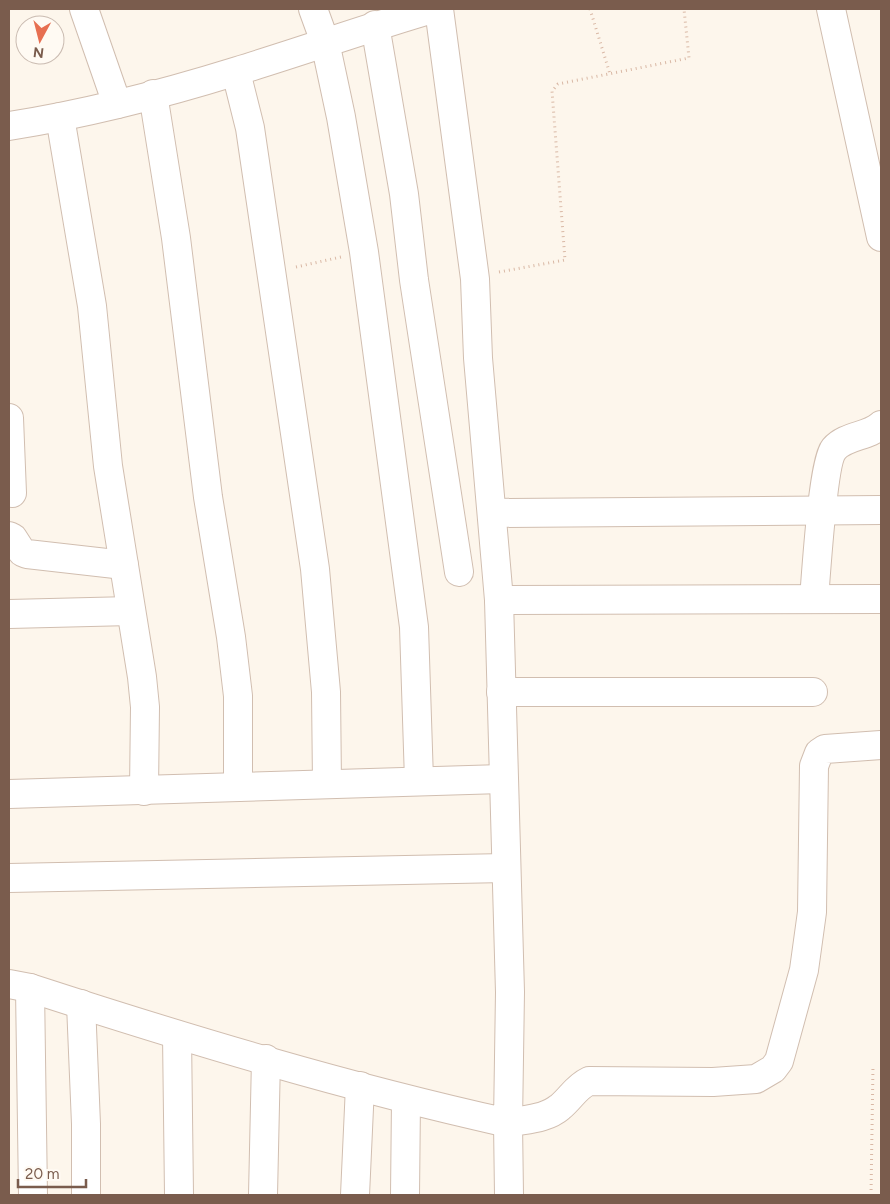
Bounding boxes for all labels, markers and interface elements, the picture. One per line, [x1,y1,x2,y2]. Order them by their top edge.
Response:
north arrow [15,15,65,65]
text: N [32,43,45,62]
scale bar [18,1156,85,1188]
text: 20 m [25,1165,59,1183]

